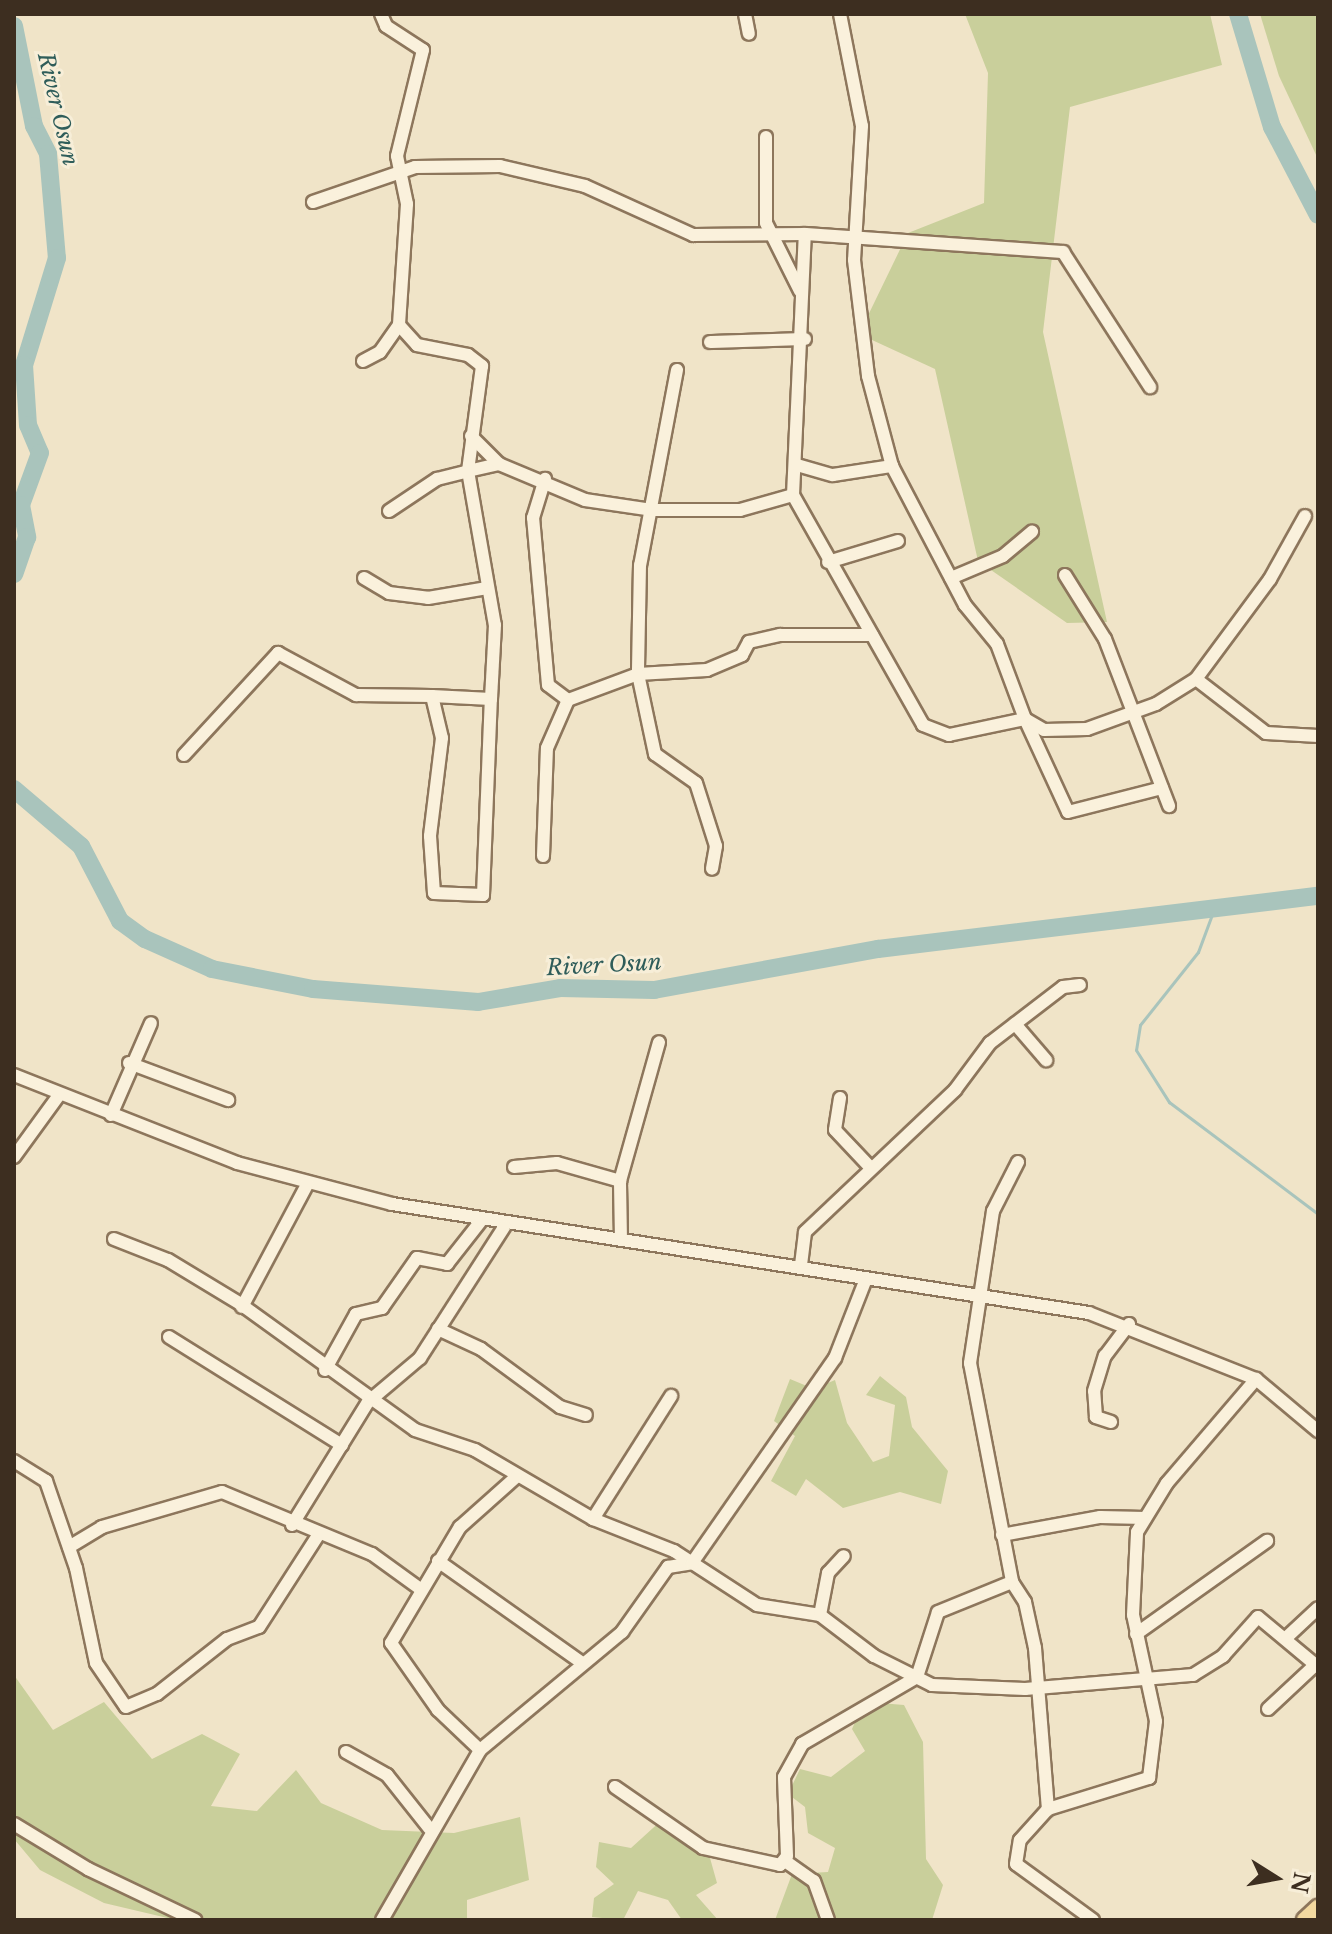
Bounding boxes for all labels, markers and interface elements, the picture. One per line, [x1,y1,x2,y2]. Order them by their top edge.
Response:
water label: River Osun [32,50,84,168]
water label: River Osun [545,949,663,981]
north arrow [1236,1838,1316,1918]
text: N [1285,1870,1315,1895]

